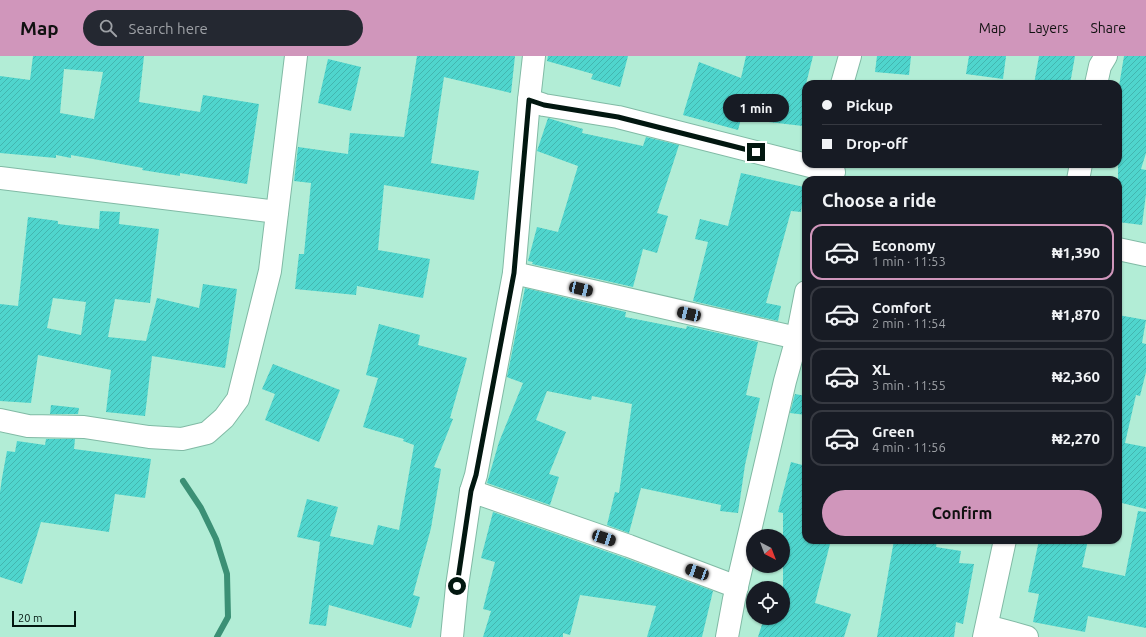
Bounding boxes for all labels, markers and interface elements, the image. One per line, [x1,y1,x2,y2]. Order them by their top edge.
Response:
search box [83,10,363,46]
text: Map [20,17,59,39]
icon: search [97,17,119,39]
text: Search here [129,20,208,37]
text: Map [979,20,1006,36]
text: Layers [1028,20,1068,36]
text: Share [1090,20,1126,36]
callout: 1 min [723,94,789,122]
text: Pickup [846,97,893,114]
text: 1 min [740,101,772,115]
text: Drop-off [846,135,908,152]
route end [747,143,765,161]
text: Choose a ride [822,190,936,210]
icon: car [824,234,860,270]
text: Economy [872,237,936,254]
text: ₦1,390 [1052,244,1100,261]
text: 1 min · 11:53 [872,254,946,268]
car [568,280,594,298]
icon: car [824,296,860,332]
text: Comfort [872,299,931,316]
car [676,305,702,323]
text: ₦1,870 [1052,306,1100,323]
text: 2 min · 11:54 [872,316,946,330]
icon: car [824,358,860,394]
text: XL [872,361,890,378]
text: ₦2,360 [1052,368,1100,385]
text: 3 min · 11:55 [872,378,946,392]
icon: car [824,420,860,456]
text: Green [872,423,914,440]
text: ₦2,270 [1052,430,1100,447]
text: 4 min · 11:56 [872,440,946,454]
button: Confirm [822,490,1102,536]
car [591,529,617,547]
north arrow [746,529,790,573]
map controls [746,529,790,625]
car [684,562,710,582]
route start [448,577,466,595]
button: locate [746,581,790,625]
scale bar [12,609,76,628]
text: 20 m [18,612,42,624]

